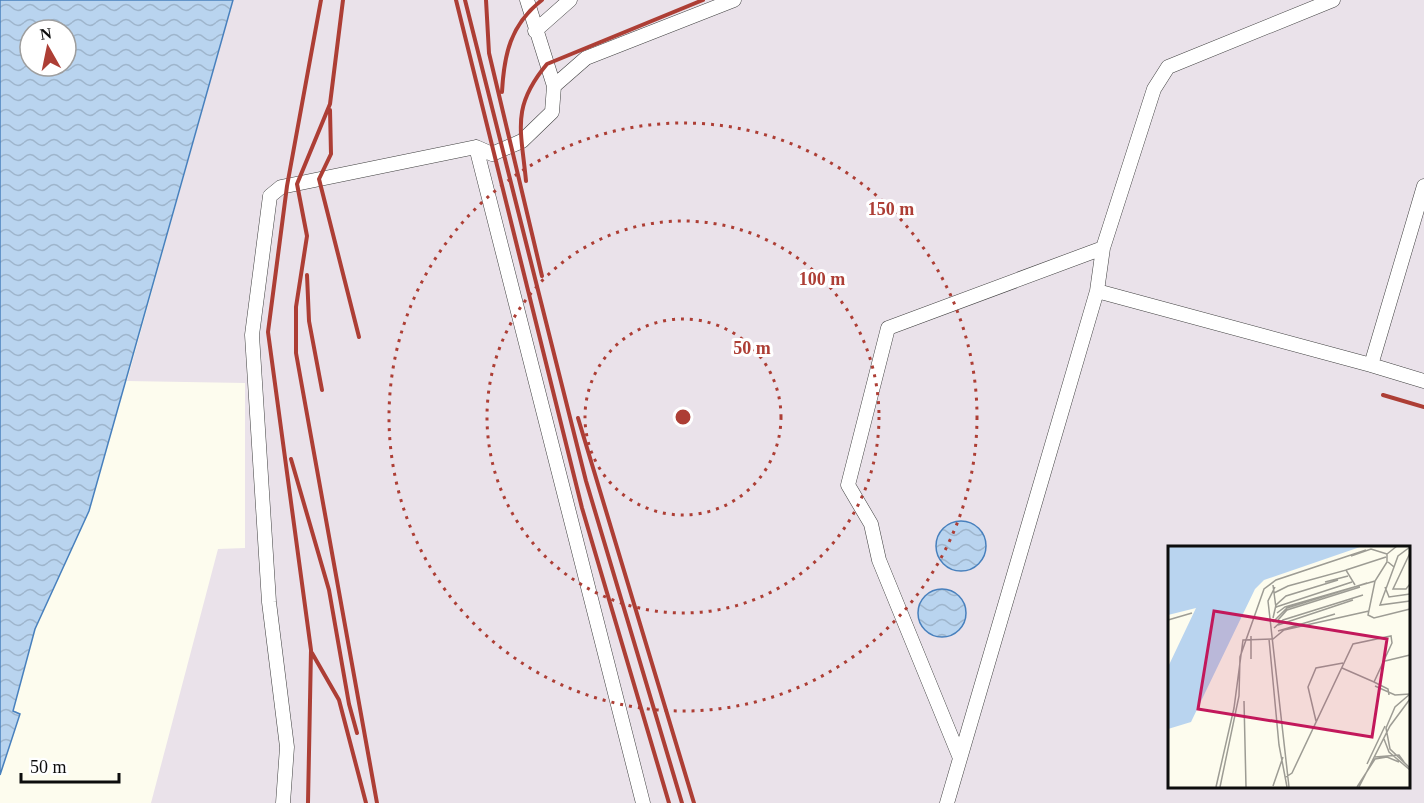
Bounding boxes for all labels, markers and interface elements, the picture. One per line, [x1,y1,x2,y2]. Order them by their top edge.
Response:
north arrow [18,18,78,78]
text: N [39,24,53,43]
text: 150 m [868,199,914,219]
text: 100 m [799,269,845,289]
text: 50 m [733,338,771,358]
centre of rings [673,407,693,427]
inset map [1168,546,1409,788]
scale bar [21,746,118,784]
text: 50 m [30,757,67,777]

